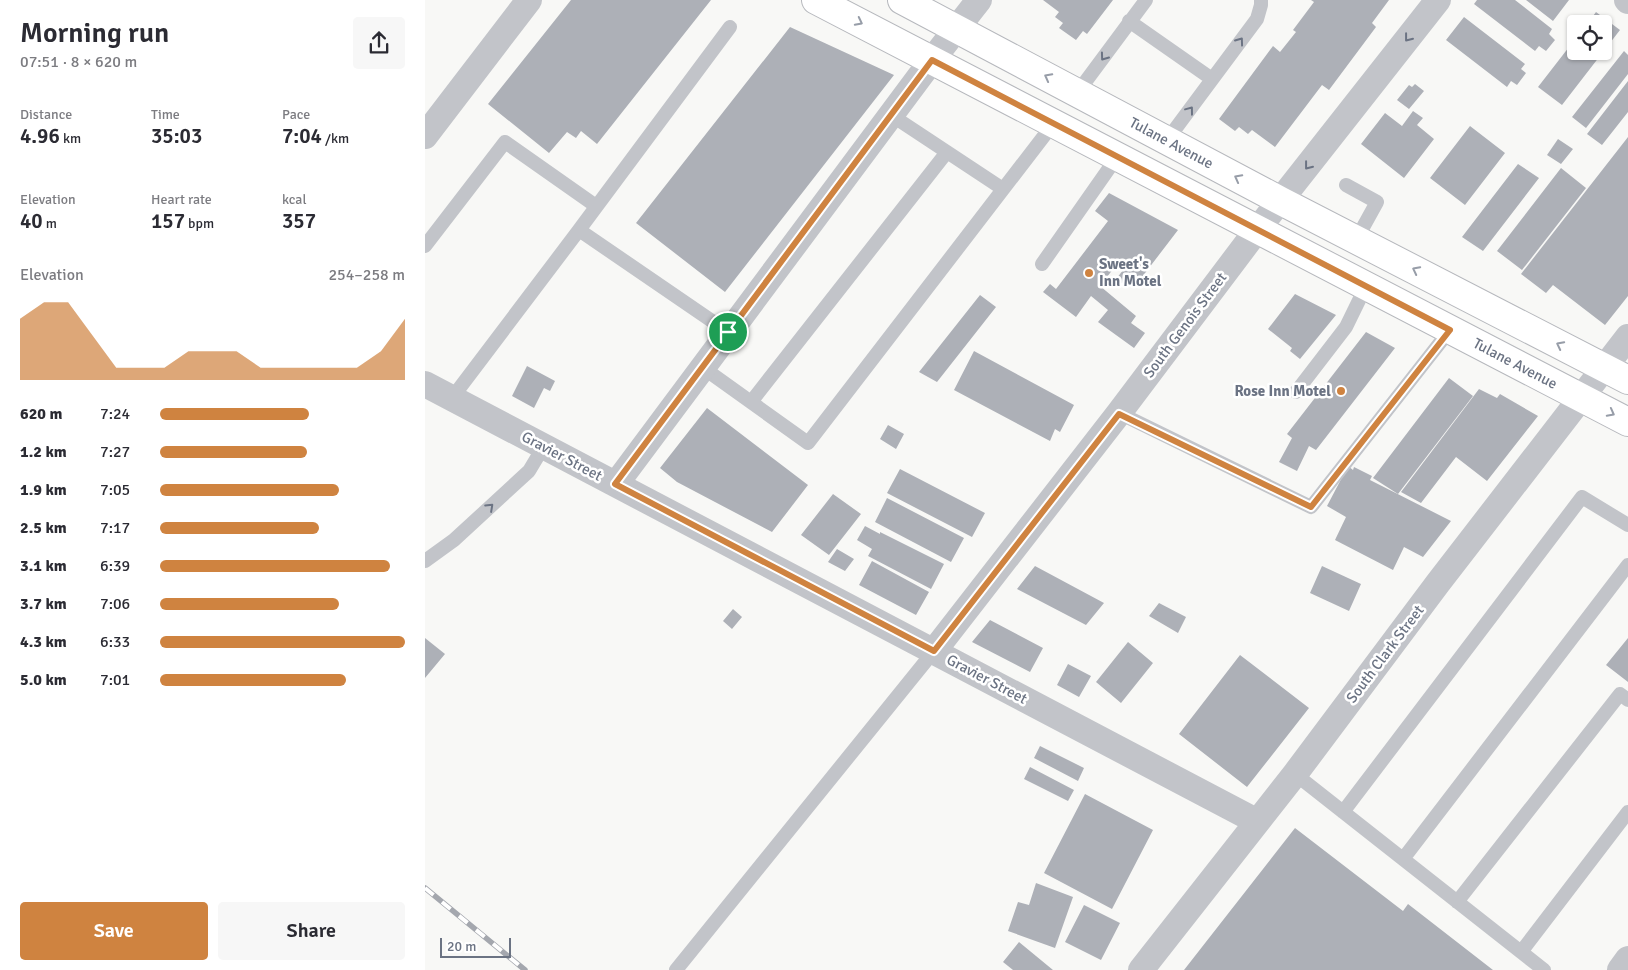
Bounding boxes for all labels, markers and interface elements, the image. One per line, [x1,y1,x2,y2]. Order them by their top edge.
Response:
map controls [1567,15,1612,60]
button: locate [1567,15,1612,60]
text: Morning run [20,16,169,50]
one-way arrow [854,16,863,26]
button: share [353,17,405,69]
one-way arrow [1405,33,1414,42]
one-way arrow [1235,38,1243,47]
one-way arrow [1101,51,1109,60]
text: 07:51 · 8 × 620 m [20,52,137,72]
one-way arrow [1044,73,1053,83]
text: Distance [20,106,72,123]
text: Time [151,106,180,123]
text: Pace [282,106,310,123]
one-way arrow [1184,107,1192,116]
street label: Tulane Avenue [1126,113,1216,172]
text: 4.96 [20,123,60,149]
text: 35:03 [151,123,202,149]
text: 7:04 [282,123,322,149]
text: km [60,130,81,147]
text: /km [322,130,349,147]
one-way arrow [1305,160,1313,169]
one-way arrow [1234,174,1243,184]
text: Elevation [20,191,76,208]
text: Heart rate [151,191,212,208]
text: kcal [282,191,307,208]
text: 40 [20,208,43,234]
text: 157 [151,208,185,234]
text: 357 [282,208,316,234]
text: m [43,215,57,232]
text: bpm [185,215,214,232]
place label: Sweet's Inn Motel [1099,255,1162,290]
text: Elevation [20,265,84,285]
text: 254–258 m [328,265,405,285]
one-way arrow [1412,266,1421,276]
marker: Sweet's Inn Motel [1083,267,1095,279]
street label: South Genois Street [1140,269,1230,381]
pin [707,311,749,353]
icon: arrive [714,318,742,346]
street label: Tulane Avenue [1470,334,1560,393]
one-way arrow [1557,341,1566,351]
place label: Rose Inn Motel [1234,382,1331,400]
marker: Rose Inn Motel [1335,385,1347,397]
text: 620 m [20,404,62,424]
text: 7:24 [100,404,130,424]
one-way arrow [1606,407,1615,417]
street label: Gravier Street [519,427,605,485]
text: 1.2 km [20,442,67,462]
text: 7:27 [100,442,130,462]
text: 1.9 km [20,480,67,500]
text: 7:05 [100,480,130,500]
one-way arrow [485,504,494,513]
text: 2.5 km [20,518,67,538]
text: 7:17 [100,518,130,538]
text: 3.1 km [20,556,67,576]
text: 6:39 [100,556,130,576]
text: 3.7 km [20,594,67,614]
text: 7:06 [100,594,130,614]
street label: South Clark Street [1342,602,1428,706]
text: 4.3 km [20,632,67,652]
text: 6:33 [100,632,130,652]
street label: Gravier Street [944,650,1030,708]
text: 5.0 km [20,670,67,690]
text: 7:01 [100,670,130,690]
button: Save [20,902,208,960]
button: Share [218,902,405,960]
scale bar [440,935,511,958]
text: 20 m [447,938,476,955]

